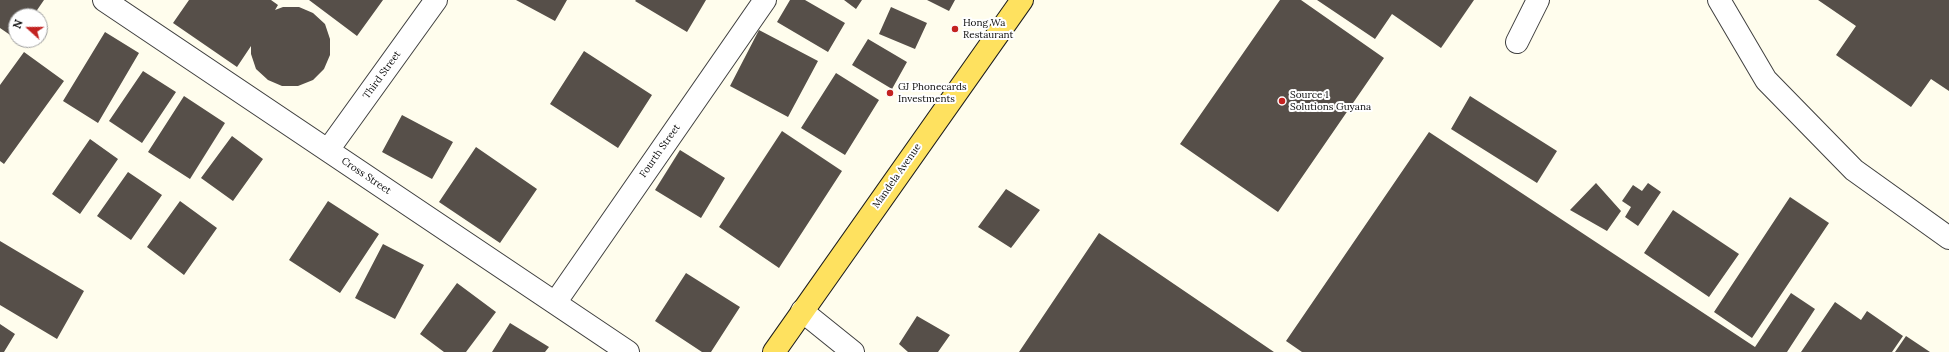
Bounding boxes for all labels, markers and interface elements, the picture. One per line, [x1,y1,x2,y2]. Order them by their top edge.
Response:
north arrow [8,8,48,48]
place label: Hong Wa Restaurant [963,17,1013,40]
text: N [10,18,26,31]
marker: Hong Wa Restaurant [950,24,960,34]
street label: Third Street [361,49,403,101]
place label: GJ Phonecards Investments [898,81,967,104]
marker: GJ Phonecards Investments [885,88,895,98]
place label: Source 1 Solutions Guyana [1290,89,1371,112]
marker: Source 1 Solutions Guyana [1277,96,1287,106]
street label: Fourth Street [637,122,683,180]
street label: Mandela Avenue [870,141,924,211]
street label: Cross Street [339,155,393,197]

